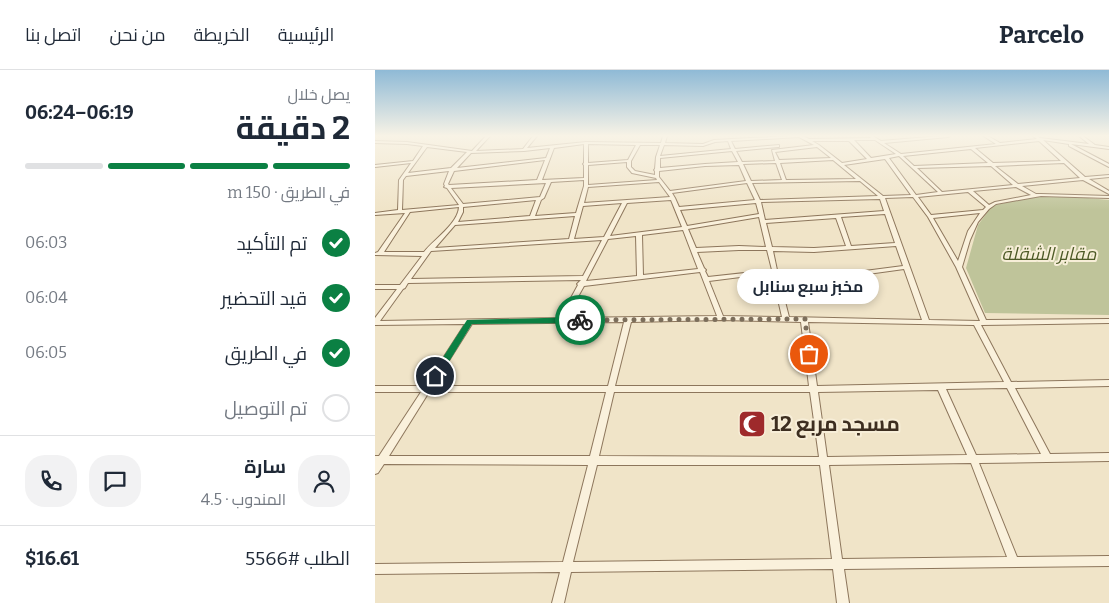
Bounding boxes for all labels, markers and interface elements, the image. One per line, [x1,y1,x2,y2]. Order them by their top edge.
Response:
text: Parcelo [999,21,1084,49]
text: اتصل بنا [25,24,82,46]
text: من نحن [110,24,166,46]
text: الخريطة [194,24,250,46]
text: الرئيسية [278,24,334,46]
text: يصل خلال [287,85,350,104]
text: 06:19–06:24 [25,101,134,124]
text: 2 دقيقة [236,109,350,147]
text: في الطريق · 150 m [227,183,350,202]
icon: check [322,229,350,257]
text: تم التأكيد [236,232,307,255]
text: 06:03 [25,233,67,252]
park label: مقابر الشقلة [1002,243,1097,265]
callout: مخبز سبع سنابل [738,269,880,304]
text: مخبز سبع سنابل [753,277,863,296]
icon: check [322,284,350,312]
text: قيد التحضير [221,287,307,310]
text: 06:04 [25,288,68,307]
courier [555,295,605,345]
icon: bike [566,306,594,334]
pin [788,333,830,375]
icon: check [322,339,350,367]
icon: bag [795,340,823,368]
text: في الطريق [225,342,307,365]
text: 06:05 [25,343,67,362]
pin [414,355,456,397]
icon: home [421,362,449,390]
text: تم التوصيل [224,397,307,420]
mosque icon: مسجد مربع 12 [737,409,767,439]
place label: مسجد مربع 12 [771,411,900,438]
button: phone [25,455,77,507]
button: chat [89,455,141,507]
text: سارة [244,455,286,478]
button: person [298,455,350,507]
text: المندوب · 4.5 [201,490,286,509]
text: $16.61 [25,547,79,570]
text: الطلب #5566 [245,547,350,570]

